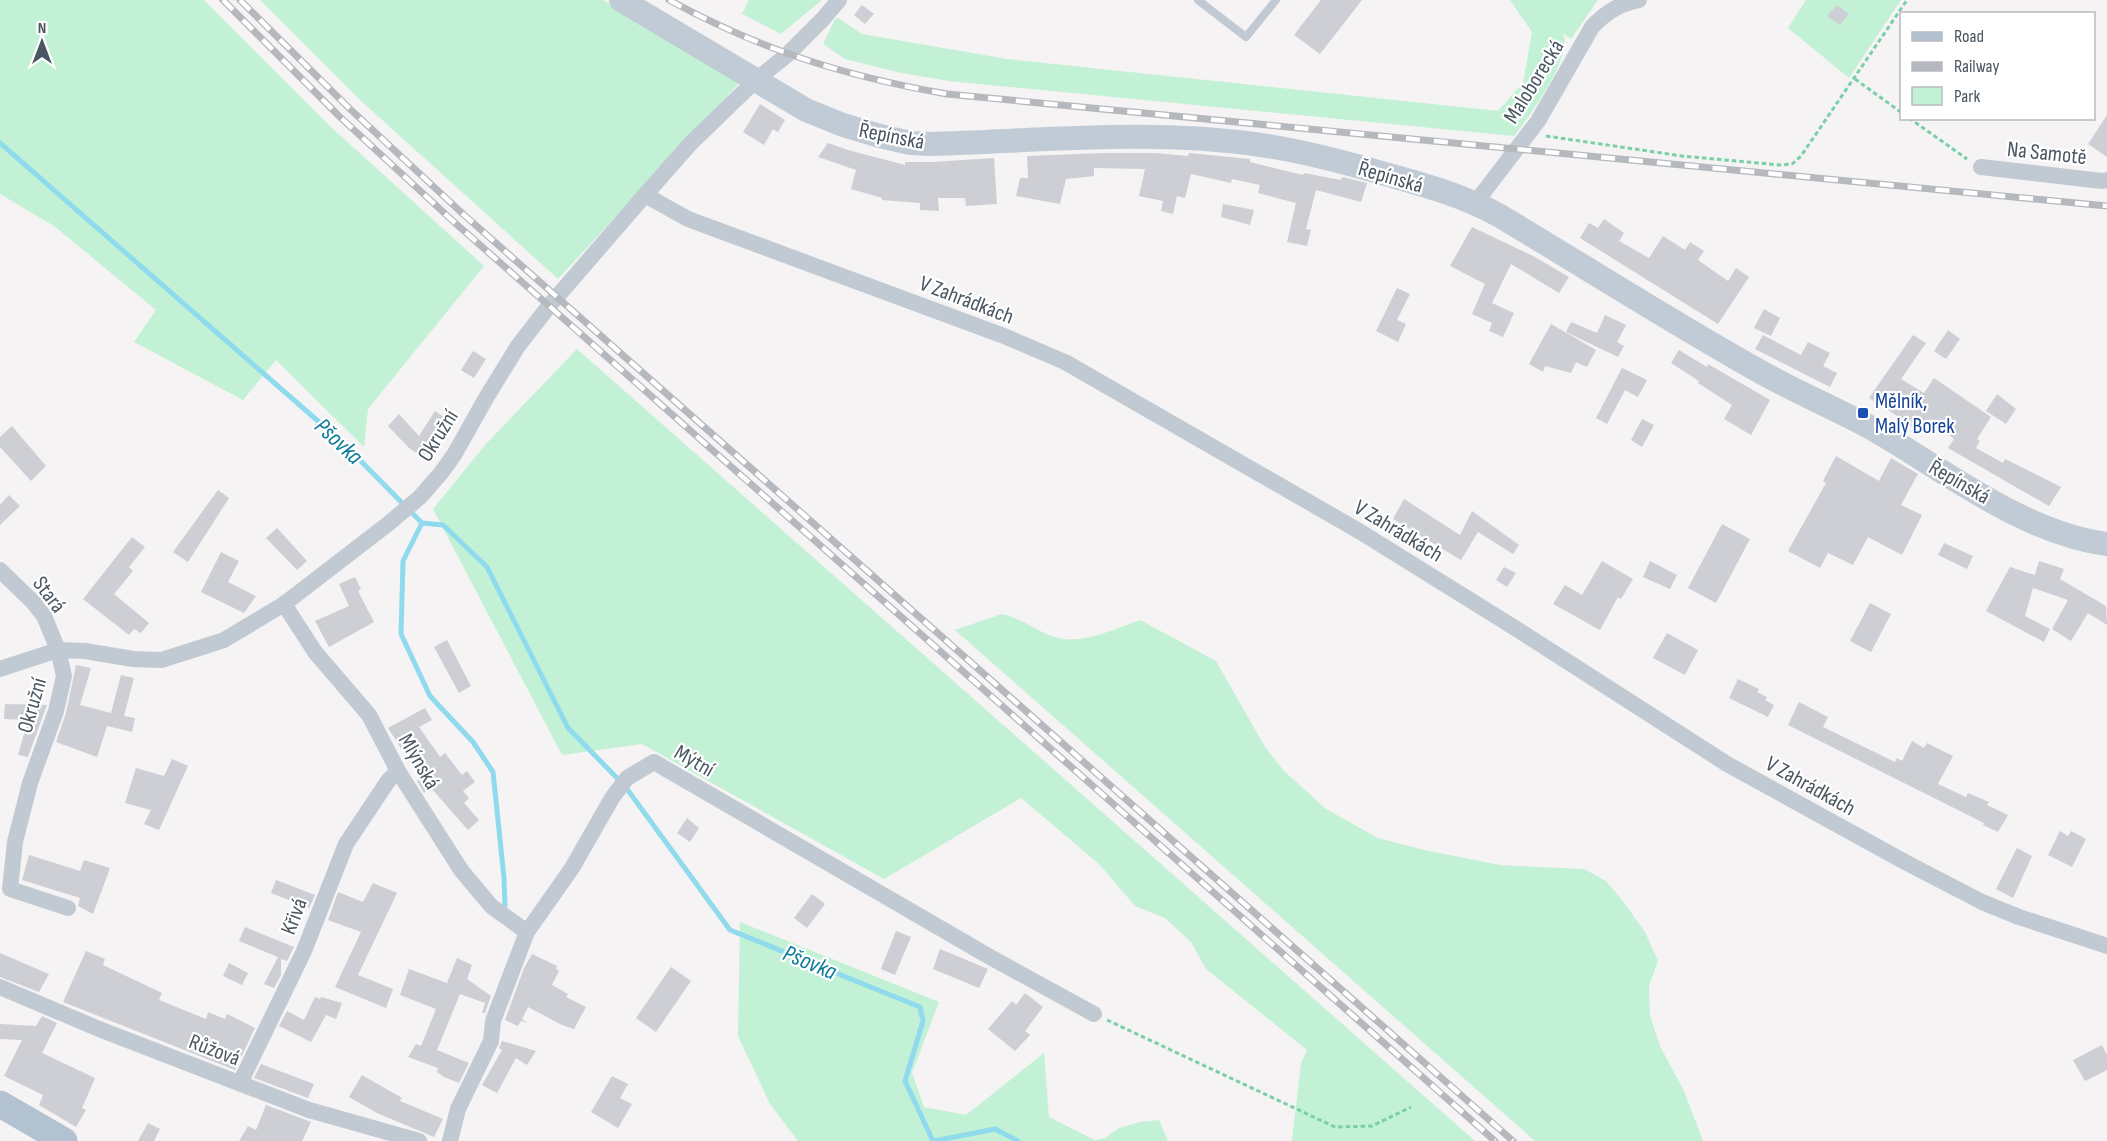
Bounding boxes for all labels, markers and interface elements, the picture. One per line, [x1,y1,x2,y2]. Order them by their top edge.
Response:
north arrow [12,12,72,72]
legend [1900,12,2095,120]
text: N [38,19,46,38]
text: Road [1954,26,1984,47]
street label: Maloborecká [1498,35,1570,129]
text: Railway [1954,56,1999,77]
text: Park [1954,86,1980,107]
street label: Řepínská [857,117,927,156]
street label: Na Samotě [2006,136,2088,171]
street label: Řepínská [1355,155,1426,200]
street label: V Zahrádkách [915,270,1017,331]
place label: Mělník, Malý Borek [1875,388,1955,440]
street label: Okružní [412,404,465,467]
marker: Mělník, Malý Borek [1856,406,1870,420]
water label: Pšovka [309,412,369,471]
street label: Řepínská [1924,454,1995,511]
street label: V Zahrádkách [1349,494,1448,568]
street label: Stará [26,571,71,619]
street label: Okružní [12,674,53,736]
street label: Mlýnská [392,729,445,794]
street label: Mýtní [669,739,720,784]
street label: V Zahrádkách [1760,751,1860,822]
street label: Křivá [275,894,314,939]
water label: Pšovka [779,939,841,986]
street label: Růžová [185,1028,244,1072]

